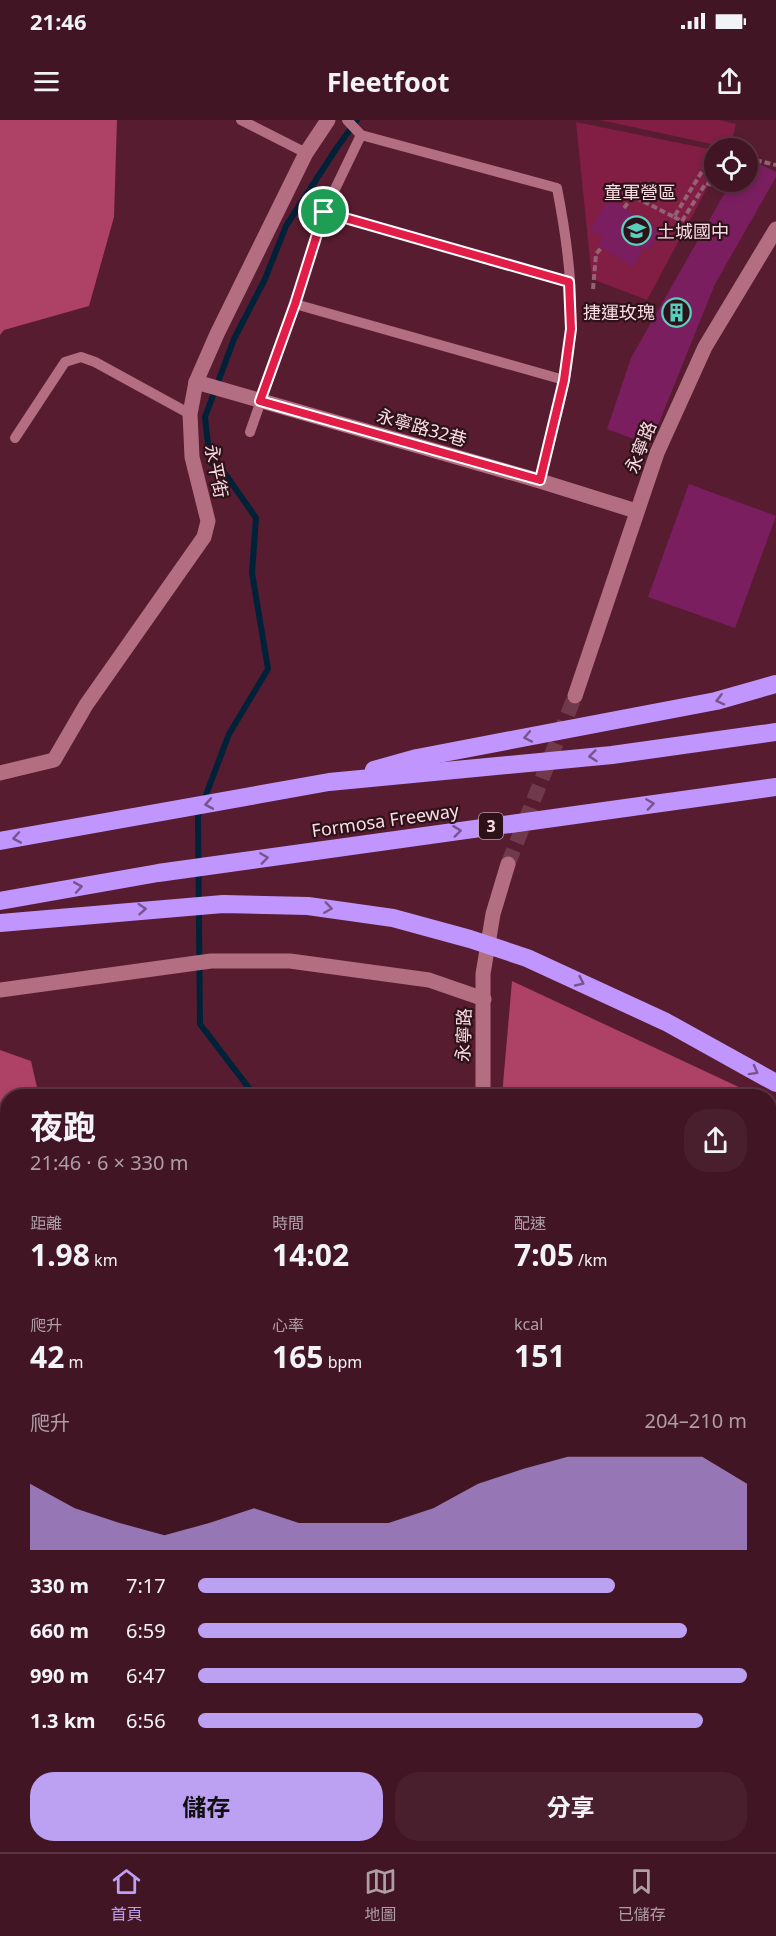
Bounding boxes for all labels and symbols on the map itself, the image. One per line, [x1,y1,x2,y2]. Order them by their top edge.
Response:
park label: 童軍營區 [604,180,676,204]
pin [298,186,349,237]
school or university icon: 土城國中 [620,215,652,247]
place label: 土城國中 [657,219,729,243]
building icon: 捷運玫瑰 [660,296,692,328]
place label: 捷運玫瑰 [583,300,655,324]
street label: 永寧路32巷 [374,403,470,451]
street label: 永寧路 [619,417,661,477]
street label: 永平街 [200,442,234,500]
one-way arrow [715,692,725,705]
one-way arrow [524,730,533,742]
one-way arrow [589,750,598,762]
one-way arrow [205,797,215,810]
street label: Formosa Freeway [310,798,461,842]
one-way arrow [646,799,655,811]
road number: 3 [479,813,503,839]
one-way arrow [453,825,462,837]
one-way arrow [13,831,23,844]
one-way arrow [259,852,269,864]
one-way arrow [74,882,83,894]
one-way arrow [323,902,332,914]
one-way arrow [137,903,146,916]
one-way arrow [574,975,585,987]
street label: 永寧路 [450,1008,476,1062]
one-way arrow [748,1064,758,1075]

